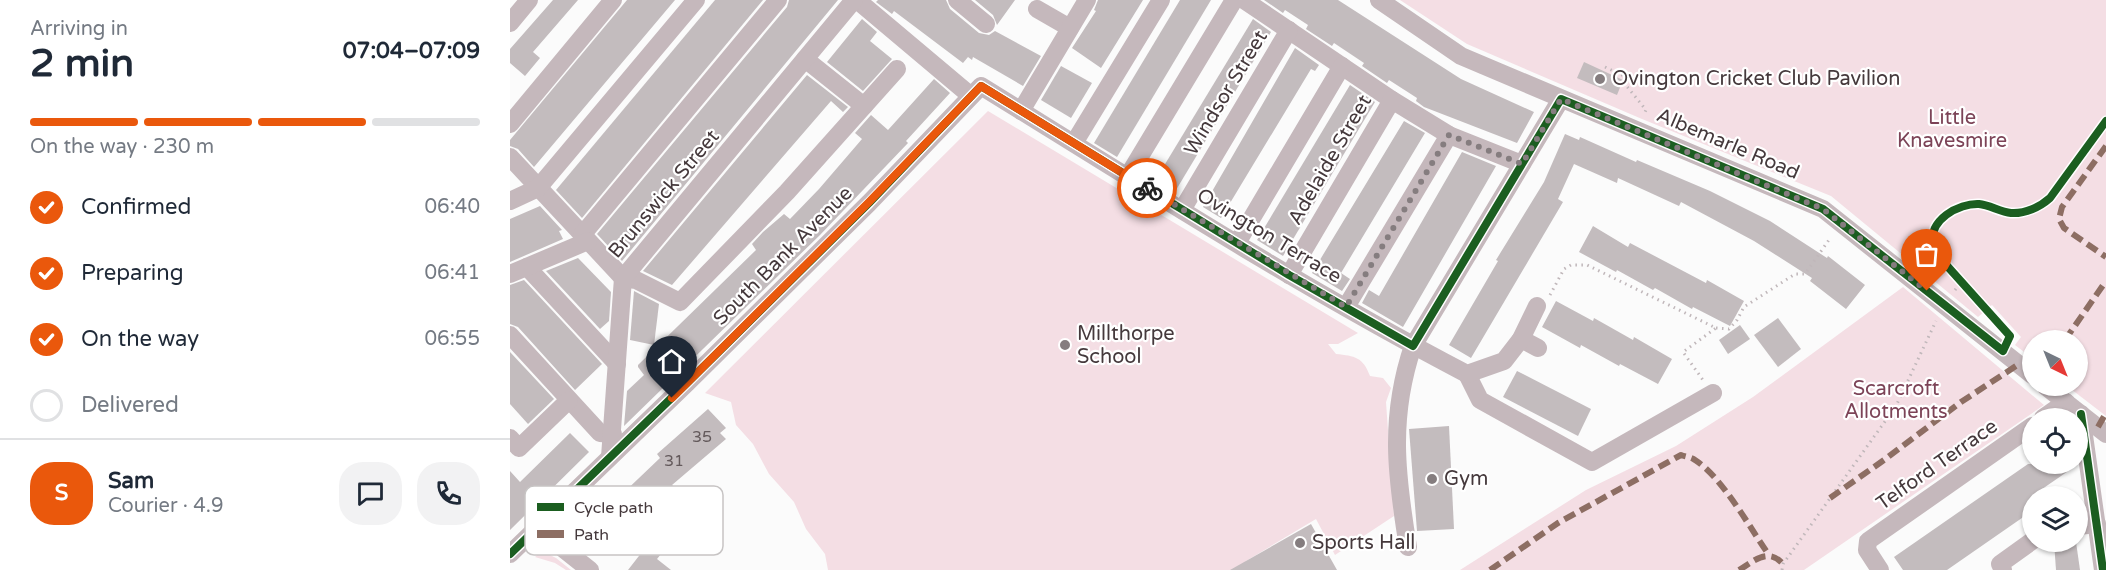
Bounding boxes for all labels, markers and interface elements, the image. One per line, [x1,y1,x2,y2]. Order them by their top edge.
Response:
text: Arriving in [30,17,128,41]
street label: Windsor Street [1179,26,1273,160]
text: 07:04–07:09 [343,38,480,64]
text: 2 min [30,40,134,87]
place label: Ovington Cricket Club Pavilion [1612,67,1900,91]
marker: Ovington Cricket Club Pavilion [1593,72,1607,86]
street label: Adelaide Street [1283,90,1377,229]
street label: Albemarle Road [1653,103,1803,185]
park label: Little Knavesmire [1897,106,2007,153]
street label: Brunswick Street [603,125,725,263]
text: On the way · 230 m [30,135,214,159]
courier [1117,158,1177,218]
icon: bike [1131,172,1164,205]
street label: South Bank Avenue [709,182,857,330]
street label: Ovington Terrace [1192,183,1346,289]
icon: check [30,191,63,224]
text: Confirmed [81,194,191,220]
text: 06:40 [425,195,480,219]
pin [1901,229,1952,291]
icon: bag [1910,238,1943,271]
icon: check [30,257,63,290]
text: Preparing [81,260,184,286]
text: 06:41 [425,261,480,285]
place label: Millthorpe School [1077,322,1175,369]
icon: check [30,323,63,356]
text: On the way [81,326,199,352]
text: 06:55 [425,327,480,351]
north arrow [2022,330,2088,396]
map controls [2022,330,2088,552]
pin [646,336,697,398]
marker: Millthorpe School [1058,338,1072,352]
icon: home [655,345,688,378]
park label: Scarcroft Allotments [1844,377,1948,424]
text: Delivered [81,392,179,418]
button: locate [2022,408,2088,474]
street label: Telford Terrace [1872,414,2002,516]
house number: 35 [692,427,712,447]
house number: 31 [664,451,684,471]
button: chat [339,462,402,525]
button: phone [417,462,480,525]
place label: Gym [1444,467,1488,491]
text: Sam [108,468,154,494]
marker: Gym [1425,472,1439,486]
text: S [55,480,68,506]
legend [525,486,723,555]
button: layers [2022,486,2088,552]
text: Courier · 4.9 [108,494,223,518]
text: Cycle path [574,498,653,518]
text: Path [574,525,609,545]
place label: Sports Hall [1312,531,1415,555]
marker: Sports Hall [1293,536,1307,550]

